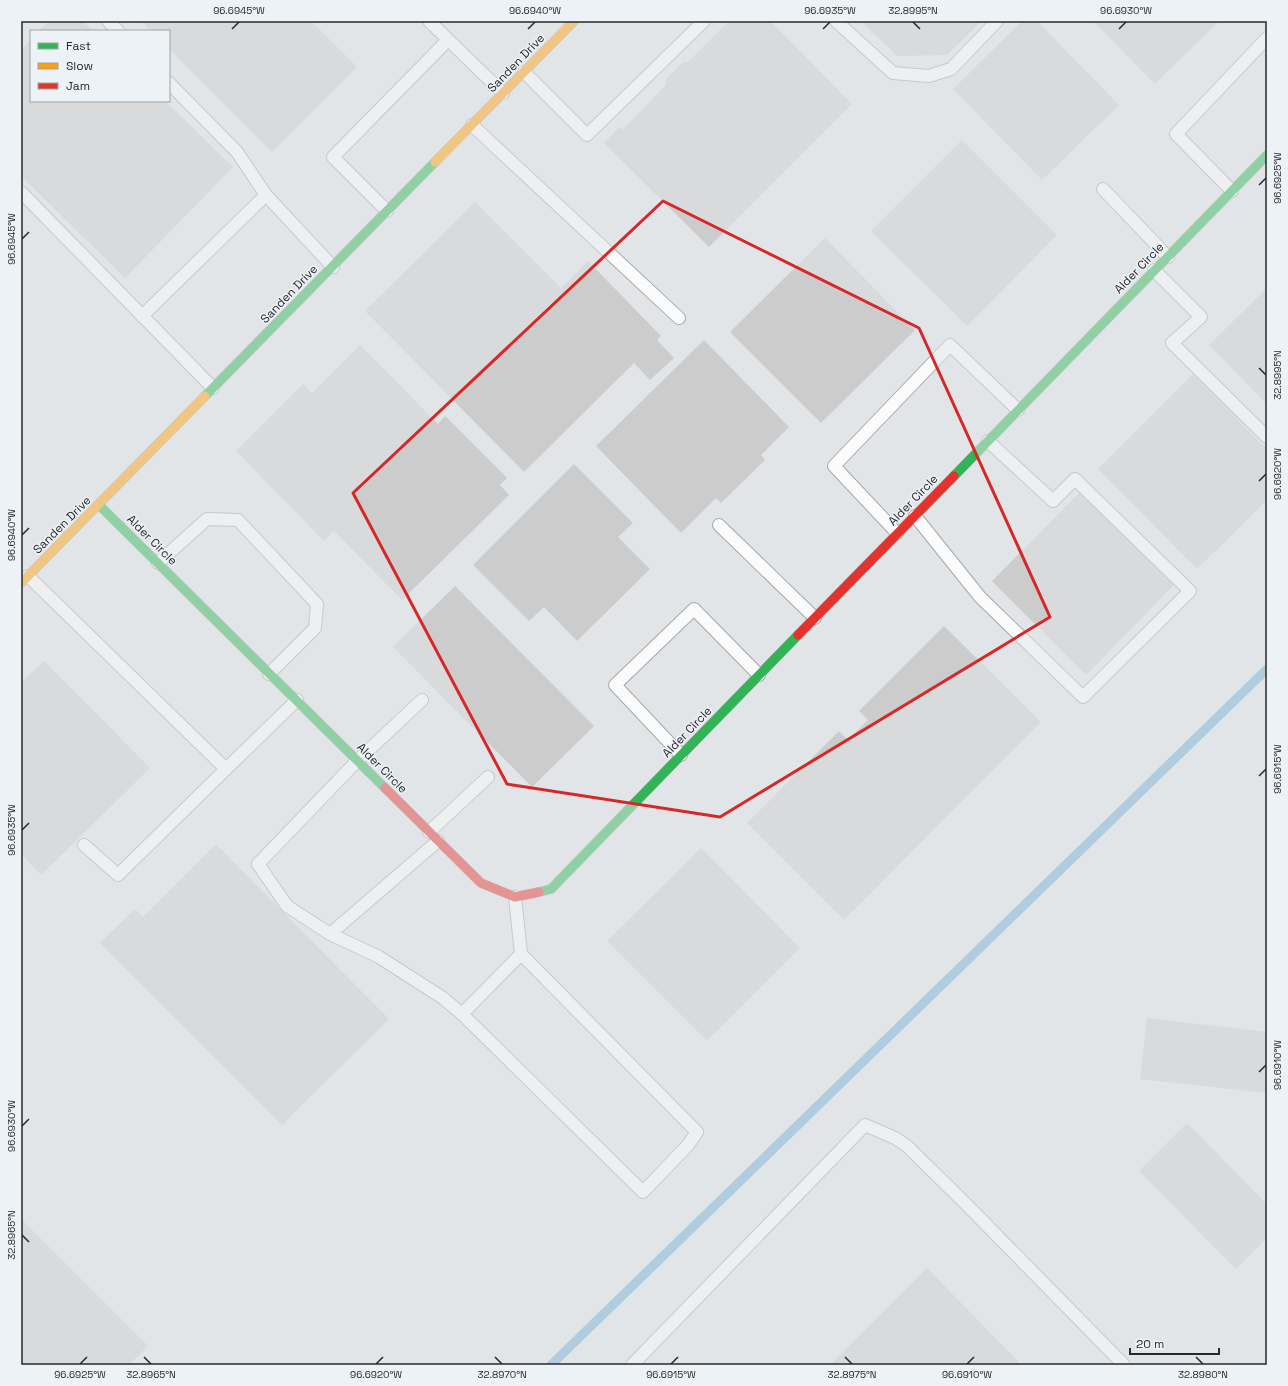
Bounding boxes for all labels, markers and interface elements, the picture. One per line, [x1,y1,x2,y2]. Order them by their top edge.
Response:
text: 96.6945°W [213,4,265,17]
text: 96.6940°W [509,4,561,17]
text: 96.6935°W [804,4,856,17]
text: 32.8995°N [888,4,938,17]
text: 96.6930°W [1100,4,1152,17]
legend [30,30,170,102]
street label: Sanden Drive [484,30,548,96]
text: Fast [66,38,91,54]
text: Slow [66,58,93,74]
text: Jam [66,78,90,94]
text: 96.6925°W [1271,152,1284,204]
text: 96.6945°W [5,213,18,265]
street label: Alder Circle [1111,239,1167,297]
street label: Sanden Drive [257,261,321,327]
text: 32.8995°N [1271,350,1284,400]
text: 96.6920°W [1271,448,1284,500]
street label: Alder Circle [885,471,941,529]
street label: Sanden Drive [30,493,94,557]
text: 96.6940°W [5,509,18,561]
street label: Alder Circle [123,511,181,569]
street label: Alder Circle [659,703,715,761]
street label: Alder Circle [353,739,411,797]
text: 96.6915°W [1271,744,1284,794]
text: 96.6935°W [5,804,18,856]
text: 96.6910°W [1271,1040,1284,1090]
text: 96.6930°W [5,1100,18,1152]
text: 32.8965°N [5,1210,18,1260]
scale bar [1130,1330,1219,1356]
text: 20 m [1136,1336,1164,1352]
text: 96.6925°W [54,1368,106,1381]
text: 32.8965°N [126,1368,176,1381]
text: 96.6920°W [350,1368,402,1381]
text: 32.8970°N [477,1368,527,1381]
text: 96.6915°W [646,1368,696,1381]
text: 32.8975°N [828,1368,876,1381]
text: 96.6910°W [942,1368,992,1381]
text: 32.8980°N [1178,1368,1228,1381]

